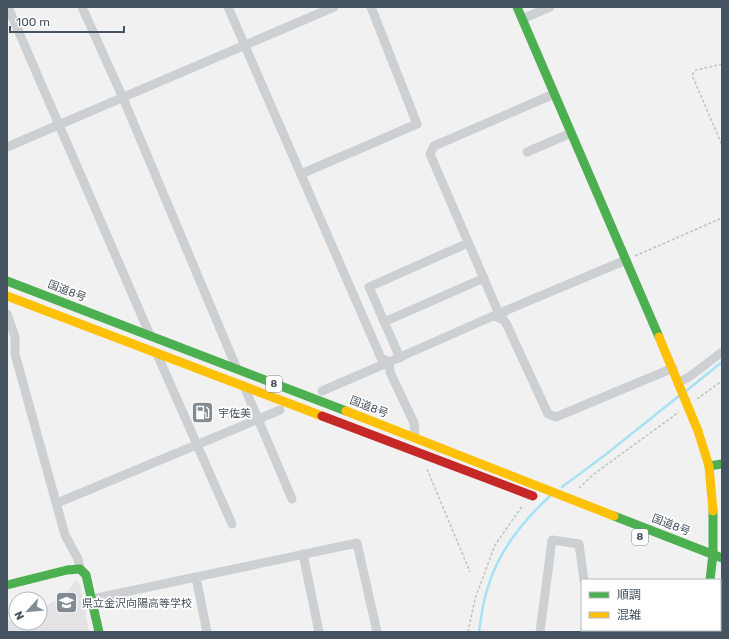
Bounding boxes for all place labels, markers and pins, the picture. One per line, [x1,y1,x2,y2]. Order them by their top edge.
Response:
fuel station icon: 宇佐美 [189,400,215,426]
place label: 宇佐美 [218,407,251,420]
school or university icon: 県立金沢向陽高等学校 [54,590,80,616]
place label: 県立金沢向陽高等学校 [82,597,192,610]

